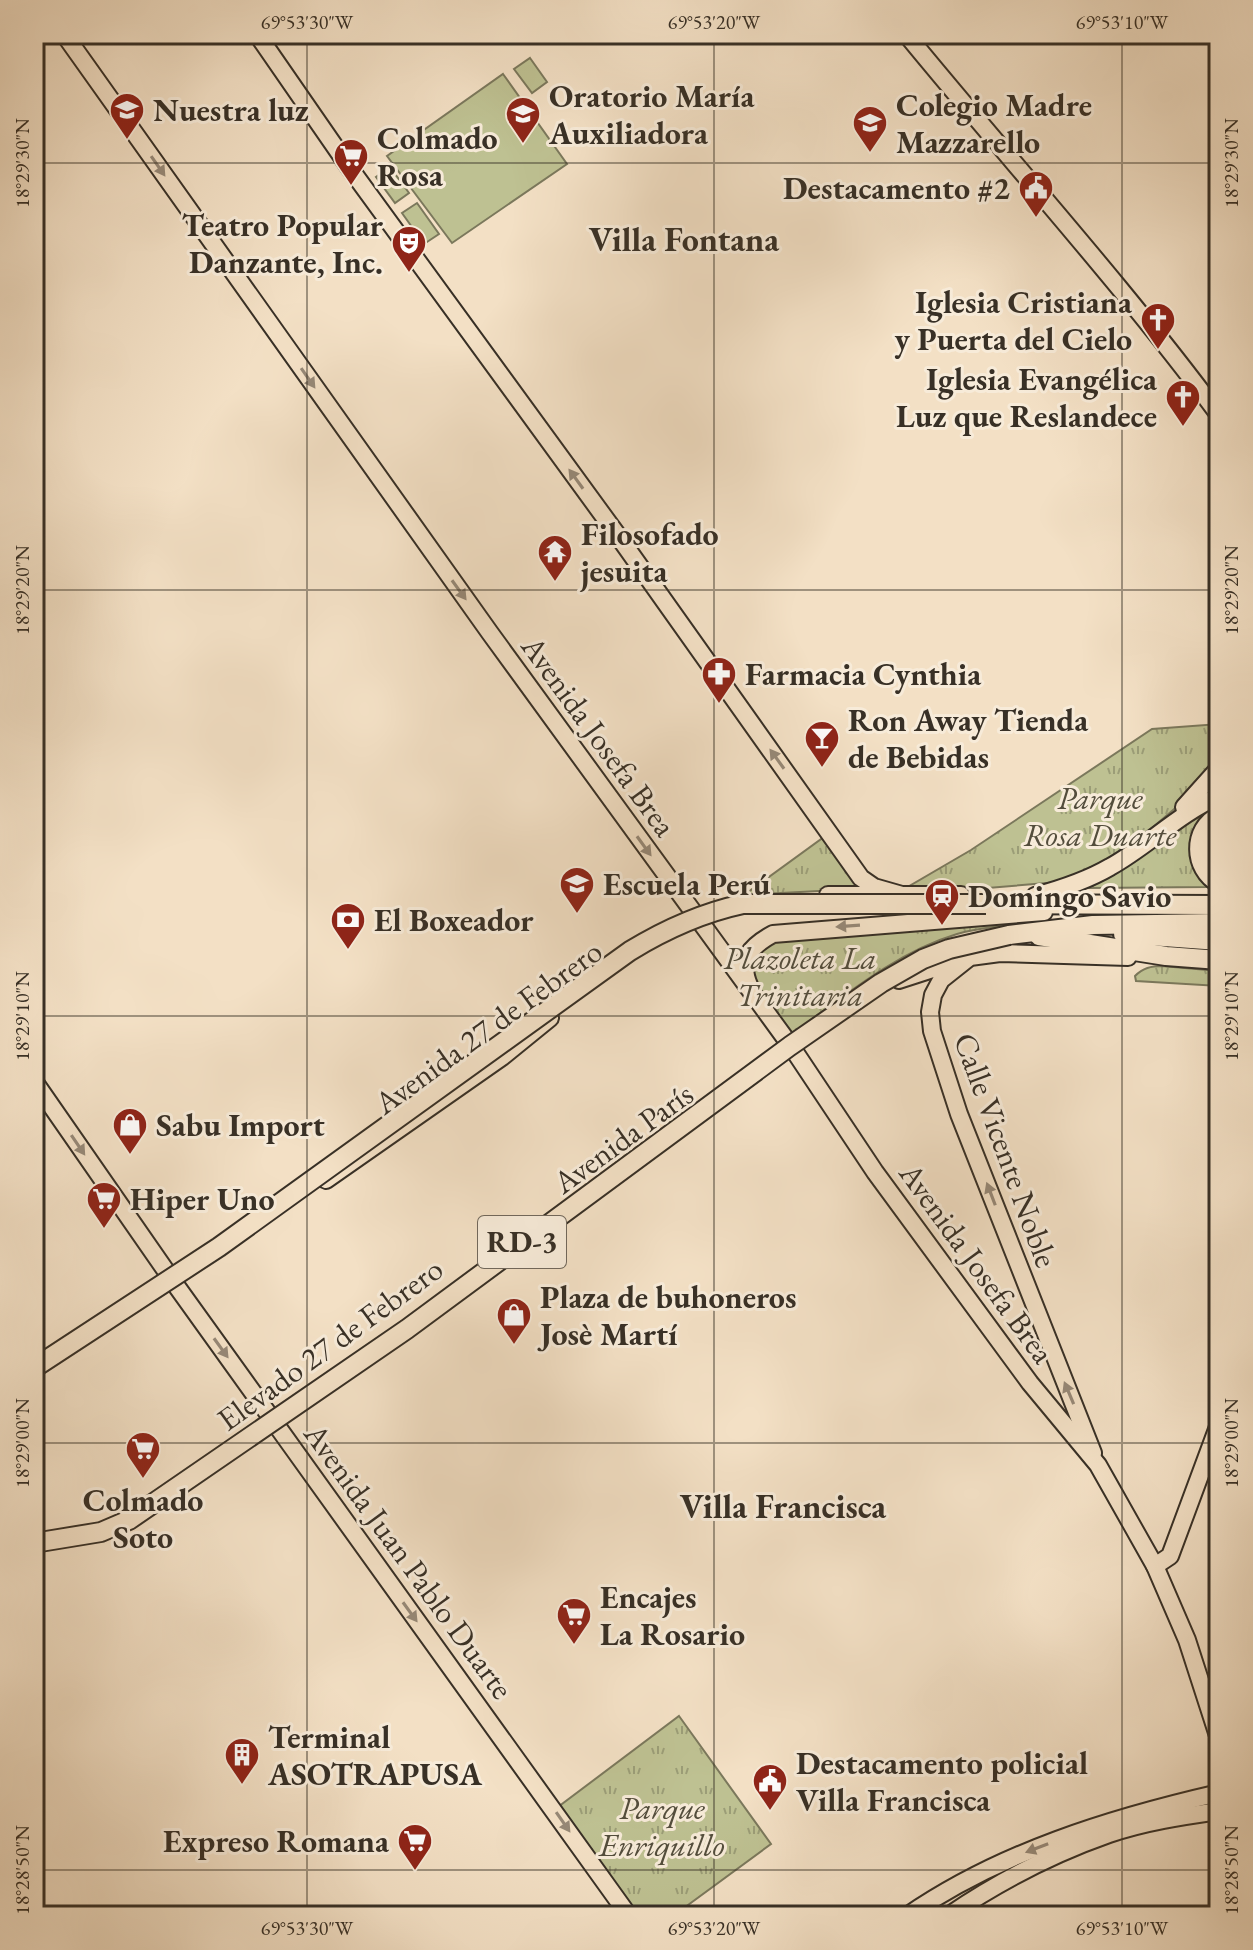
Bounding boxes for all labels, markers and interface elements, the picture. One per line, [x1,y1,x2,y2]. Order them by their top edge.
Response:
text: 69°53'30"W [261,9,354,35]
text: 69°53'20"W [668,9,761,35]
text: 69°53'10"W [1076,9,1169,35]
place label: Oratorio María Auxiliadora [548,75,755,154]
place label: Colegio Madre Mazzarello [896,84,1092,163]
place label: Nuestra luz [153,89,309,131]
school or university icon: Nuestra luz [108,91,146,141]
school or university icon: Oratorio María Auxiliadora [504,95,542,145]
school or university icon: Colegio Madre Mazzarello [851,104,889,154]
place label: Colmado Rosa [377,117,498,196]
text: 18°29'30"N [9,118,35,208]
text: 18°29'30"N [1218,118,1244,208]
supermarket icon: Colmado Rosa [332,137,370,187]
one-way arrow [150,155,165,176]
place label: Destacamento #2 [783,167,1010,209]
public building icon: Destacamento #2 [1017,169,1055,219]
place label: Teatro Popular Danzante, Inc. [182,204,384,283]
district label: Villa Fontana [589,217,780,261]
theatre icon: Teatro Popular Danzante, Inc. [390,224,428,274]
place label: Iglesia Cristiana y Puerta del Cielo [894,281,1133,360]
church icon: Iglesia Cristiana y Puerta del Cielo [1139,301,1177,351]
place label: Iglesia Evangélica Luz que Reslandece [896,358,1158,437]
one-way arrow [300,367,315,388]
church icon: Iglesia Evangélica Luz que Reslandece [1164,378,1202,428]
one-way arrow [569,469,585,489]
place label: Filosofado jesuita [579,513,719,592]
temple icon: Filosofado jesuita [536,533,574,583]
text: 18°29'20"N [9,545,35,635]
text: 18°29'20"N [1218,545,1244,635]
one-way arrow [451,579,466,600]
street label: Avenida Josefa Brea [511,626,686,845]
place label: Farmacia Cynthia [745,653,982,695]
pharmacy icon: Farmacia Cynthia [700,655,738,705]
place label: Ron Away Tienda de Bebidas [848,699,1089,778]
bar icon: Ron Away Tienda de Bebidas [803,719,841,769]
one-way arrow [769,748,785,769]
park label: Parque Rosa Duarte [1024,777,1178,856]
one-way arrow [636,835,651,856]
place label: Escuela Perú [603,863,771,905]
school or university icon: Escuela Perú [558,865,596,915]
place label: Domingo Savio [968,875,1171,917]
station icon: Domingo Savio [923,877,961,927]
place label: El Boxeador [374,899,534,941]
bank icon: El Boxeador [329,901,367,951]
one-way arrow [835,920,860,933]
street label: Avenida 27 de Febrero [365,930,610,1125]
park label: Plazoleta La Trinitaria [724,937,876,1016]
text: 18°29'10"N [9,971,35,1061]
text: 18°29'10"N [1218,971,1244,1061]
street label: Calle Vicente Noble [944,1027,1068,1273]
street label: Avenida París [544,1073,701,1204]
place label: Sabu Import [156,1104,325,1146]
shop icon: Sabu Import [111,1106,149,1156]
one-way arrow [70,1134,85,1156]
street label: Avenida Josefa Brea [889,1153,1064,1372]
place label: Hiper Uno [130,1178,275,1220]
supermarket icon: Hiper Uno [85,1180,123,1230]
one-way arrow [984,1182,997,1206]
road number: RD-3 [478,1216,566,1268]
street label: Elevado 27 de Febrero [209,1248,451,1440]
place label: Plaza de buhoneros Josè Martí [537,1276,797,1355]
shop icon: Plaza de buhoneros Josè Martí [495,1296,533,1346]
one-way arrow [213,1337,228,1358]
one-way arrow [1063,1381,1076,1405]
text: 18°29'00"N [9,1398,35,1488]
text: 18°29'00"N [1218,1398,1244,1488]
street label: Avenida Juan Pablo Duarte [294,1414,523,1707]
supermarket icon: Colmado Soto [124,1430,162,1480]
place label: Colmado Soto [83,1479,203,1558]
district label: Villa Francisca [680,1484,887,1528]
place label: Encajes La Rosario [600,1576,745,1655]
supermarket icon: Encajes La Rosario [555,1596,593,1646]
one-way arrow [402,1602,417,1623]
place label: Terminal ASOTRAPUSA [267,1716,483,1795]
building icon: Terminal ASOTRAPUSA [223,1736,261,1786]
place label: Destacamento policial Villa Francisca [796,1742,1088,1821]
public building icon: Destacamento policial Villa Francisca [751,1762,789,1812]
park label: Parque Enriquillo [597,1787,725,1866]
one-way arrow [555,1812,570,1833]
place label: Expreso Romana [163,1820,390,1862]
supermarket icon: Expreso Romana [396,1822,434,1872]
text: 18°28'50"N [9,1825,35,1915]
text: 18°28'50"N [1218,1825,1244,1915]
one-way arrow [1025,1842,1049,1855]
text: 69°53'30"W [261,1915,354,1941]
text: 69°53'20"W [668,1915,761,1941]
text: 69°53'10"W [1076,1915,1169,1941]

